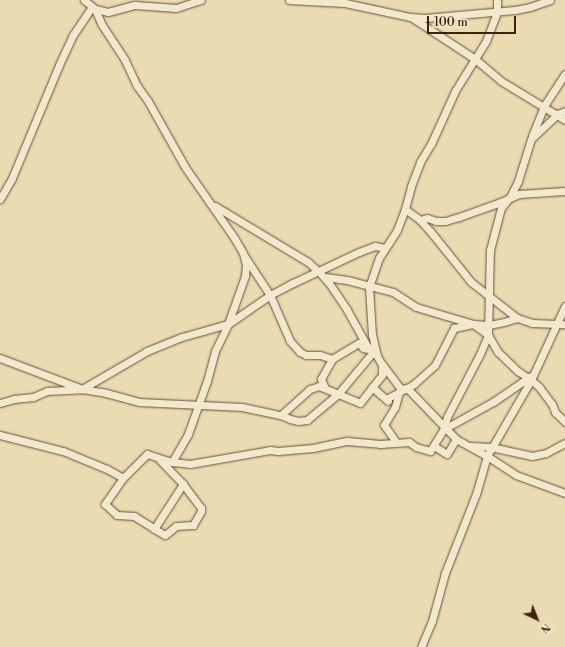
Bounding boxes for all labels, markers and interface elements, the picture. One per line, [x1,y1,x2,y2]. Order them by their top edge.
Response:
scale bar [429,8,518,34]
text: 100 m [434,15,468,30]
north arrow [517,599,557,639]
text: N [537,620,553,636]

